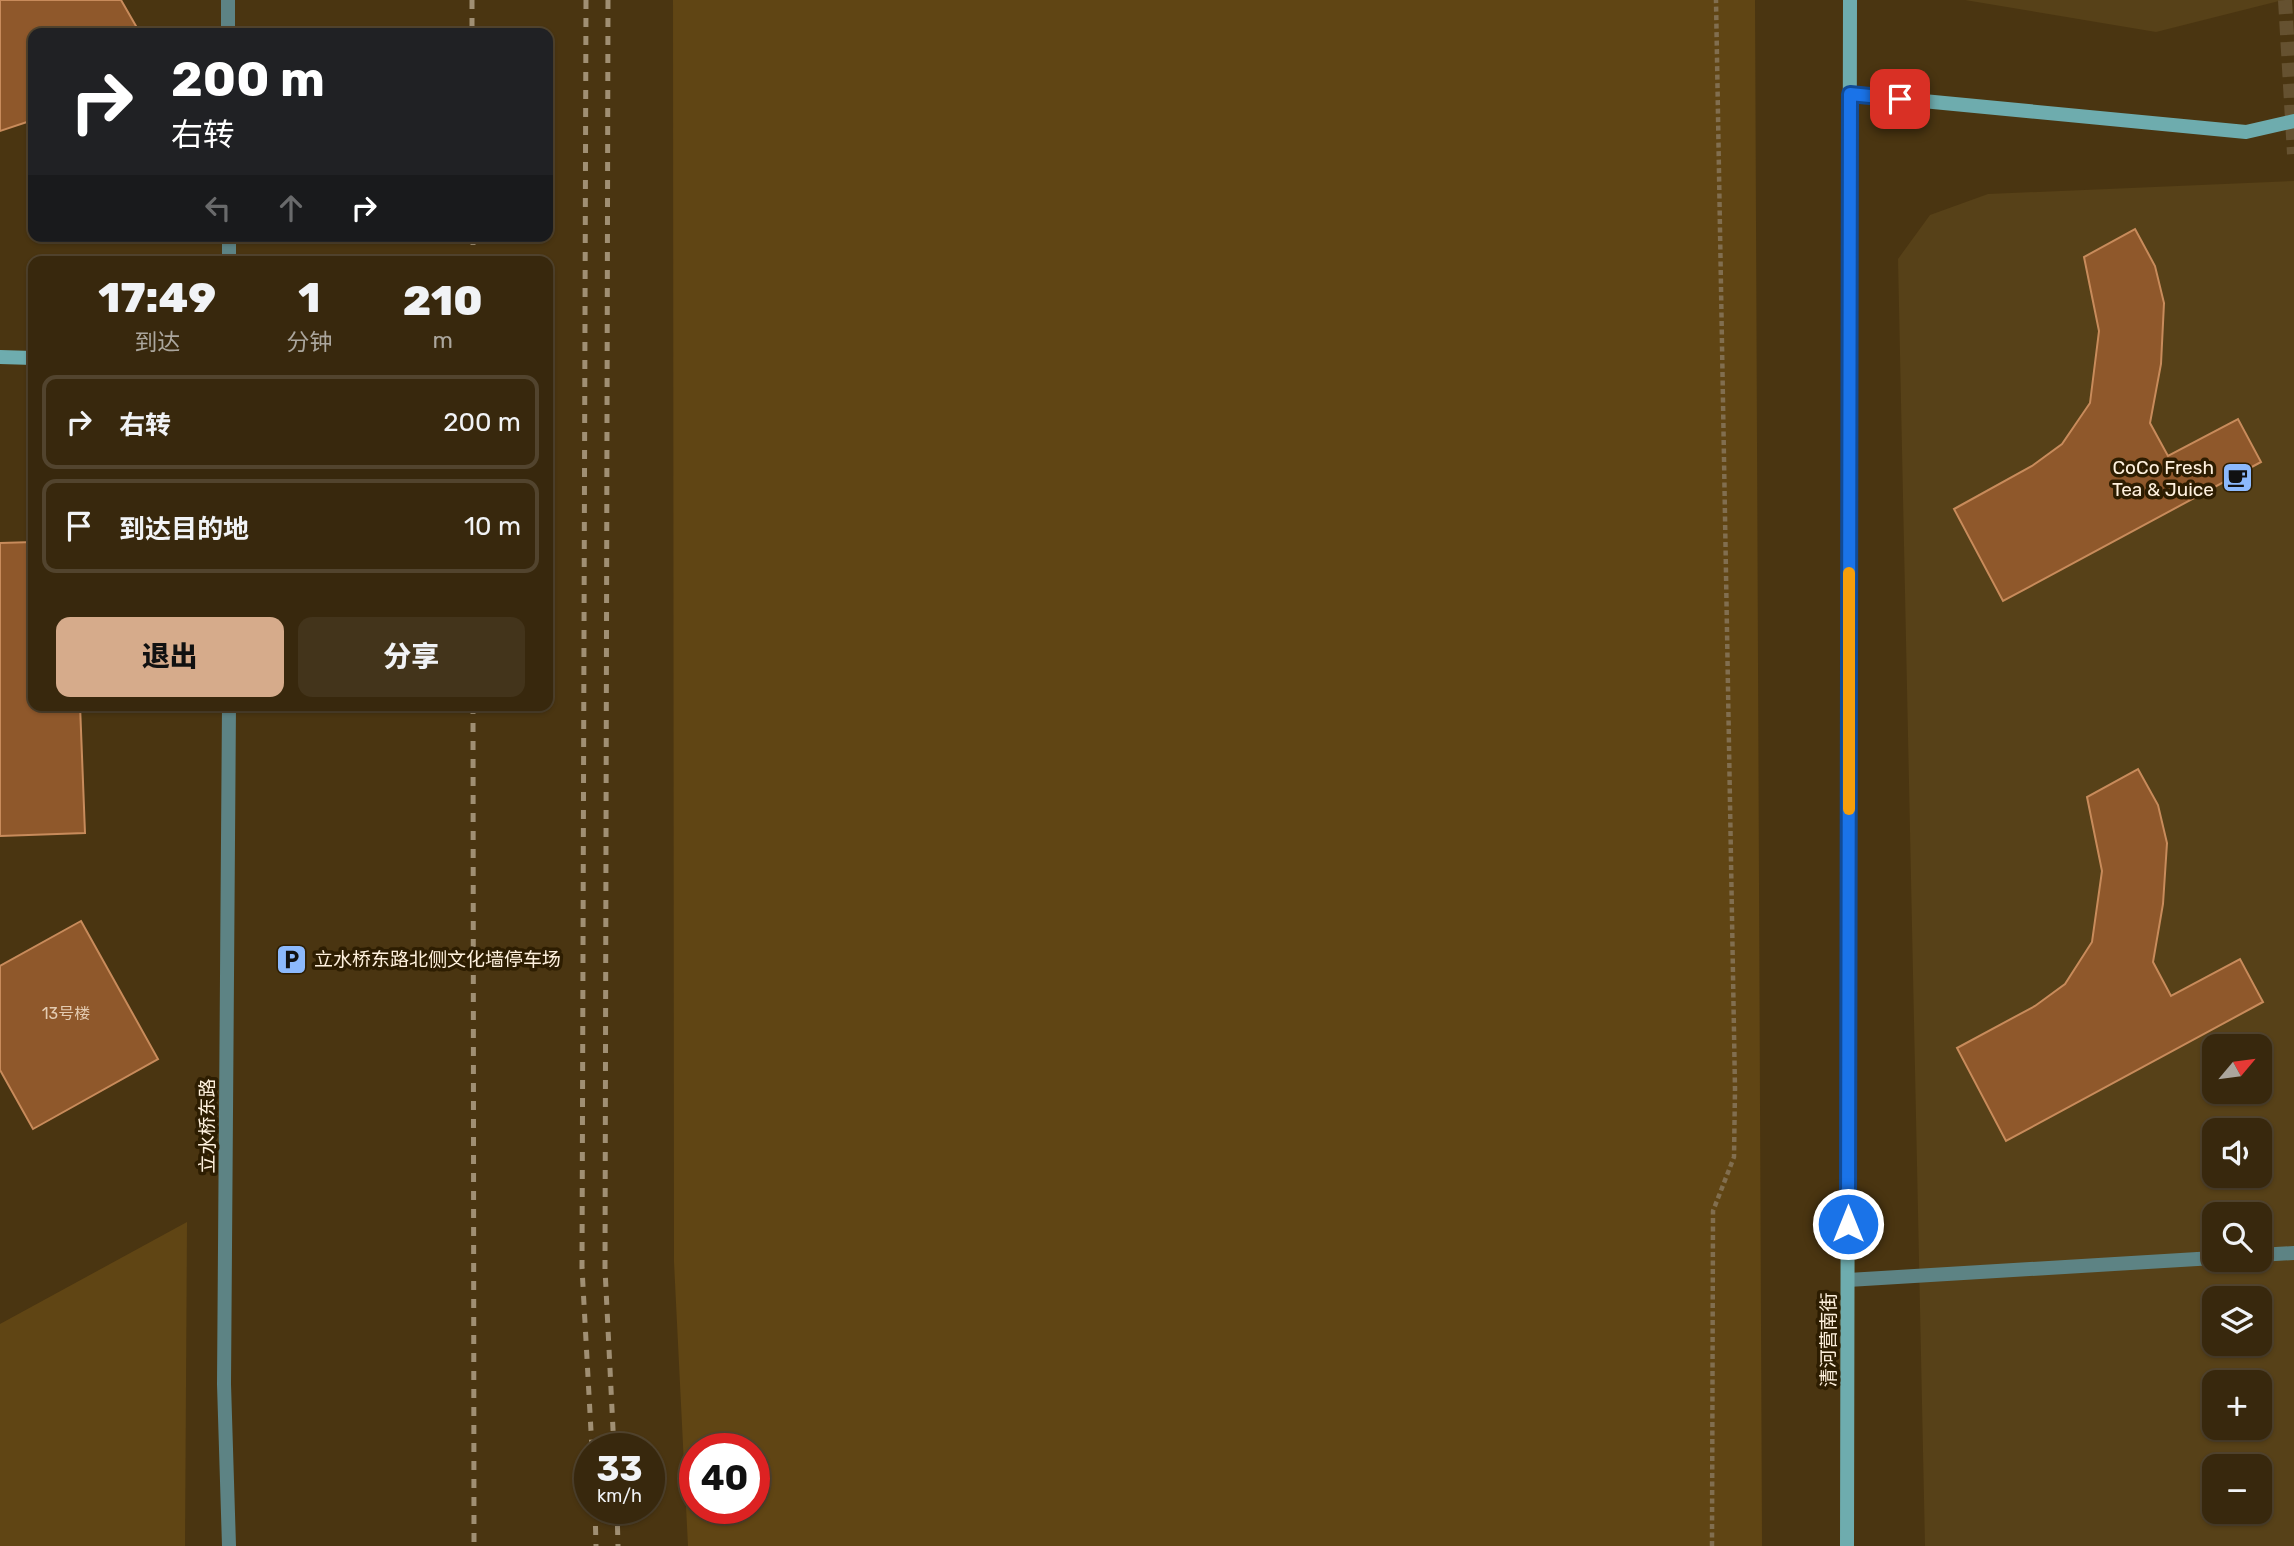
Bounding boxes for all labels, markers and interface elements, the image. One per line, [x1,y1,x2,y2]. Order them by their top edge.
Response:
text: 200 m [171,50,325,108]
icon: right [56,56,147,147]
pin [1870,69,1930,129]
icon: arrive [1881,80,1919,118]
text: 右转 [171,116,235,154]
icon: left [199,189,237,227]
icon: ahead [272,189,310,227]
icon: right [345,189,383,227]
text: 17:49 [98,273,216,323]
text: 1 [298,273,320,323]
text: 210 [403,276,483,326]
text: m [432,326,453,354]
text: 到达 [134,328,180,356]
text: 分钟 [286,328,332,356]
icon: right [60,403,98,441]
text: 200 m [443,407,521,438]
text: 右转 [119,410,171,441]
place label: CoCo Fresh Tea & Juice [2112,456,2214,501]
cafe icon: CoCo Fresh Tea & Juice [2220,461,2254,495]
icon: arrive [60,507,98,545]
text: 10 m [464,511,521,542]
text: 到达目的地 [119,514,249,545]
button: 退出 [56,617,284,697]
button: 分享 [298,617,525,697]
parking icon: 立水桥东路北侧文化墙停车场 [274,942,308,976]
place label: 立水桥东路北侧文化墙停车场 [314,948,561,971]
house number: 13号楼 [42,1004,90,1023]
north arrow [2202,1034,2272,1104]
map controls [2202,1034,2272,1524]
street label: 立水桥东路 [196,1078,219,1174]
button: sound [2202,1118,2272,1188]
position arrow [1811,1187,1885,1261]
button: search [2202,1202,2272,1272]
button: layers [2202,1286,2272,1356]
street label: 清河营南街 [1817,1292,1840,1388]
button: + [2202,1370,2272,1440]
speed limit sign: 40 [679,1433,770,1524]
text: 33 [596,1448,643,1490]
button: − [2202,1454,2272,1524]
text: km/h [597,1485,642,1507]

